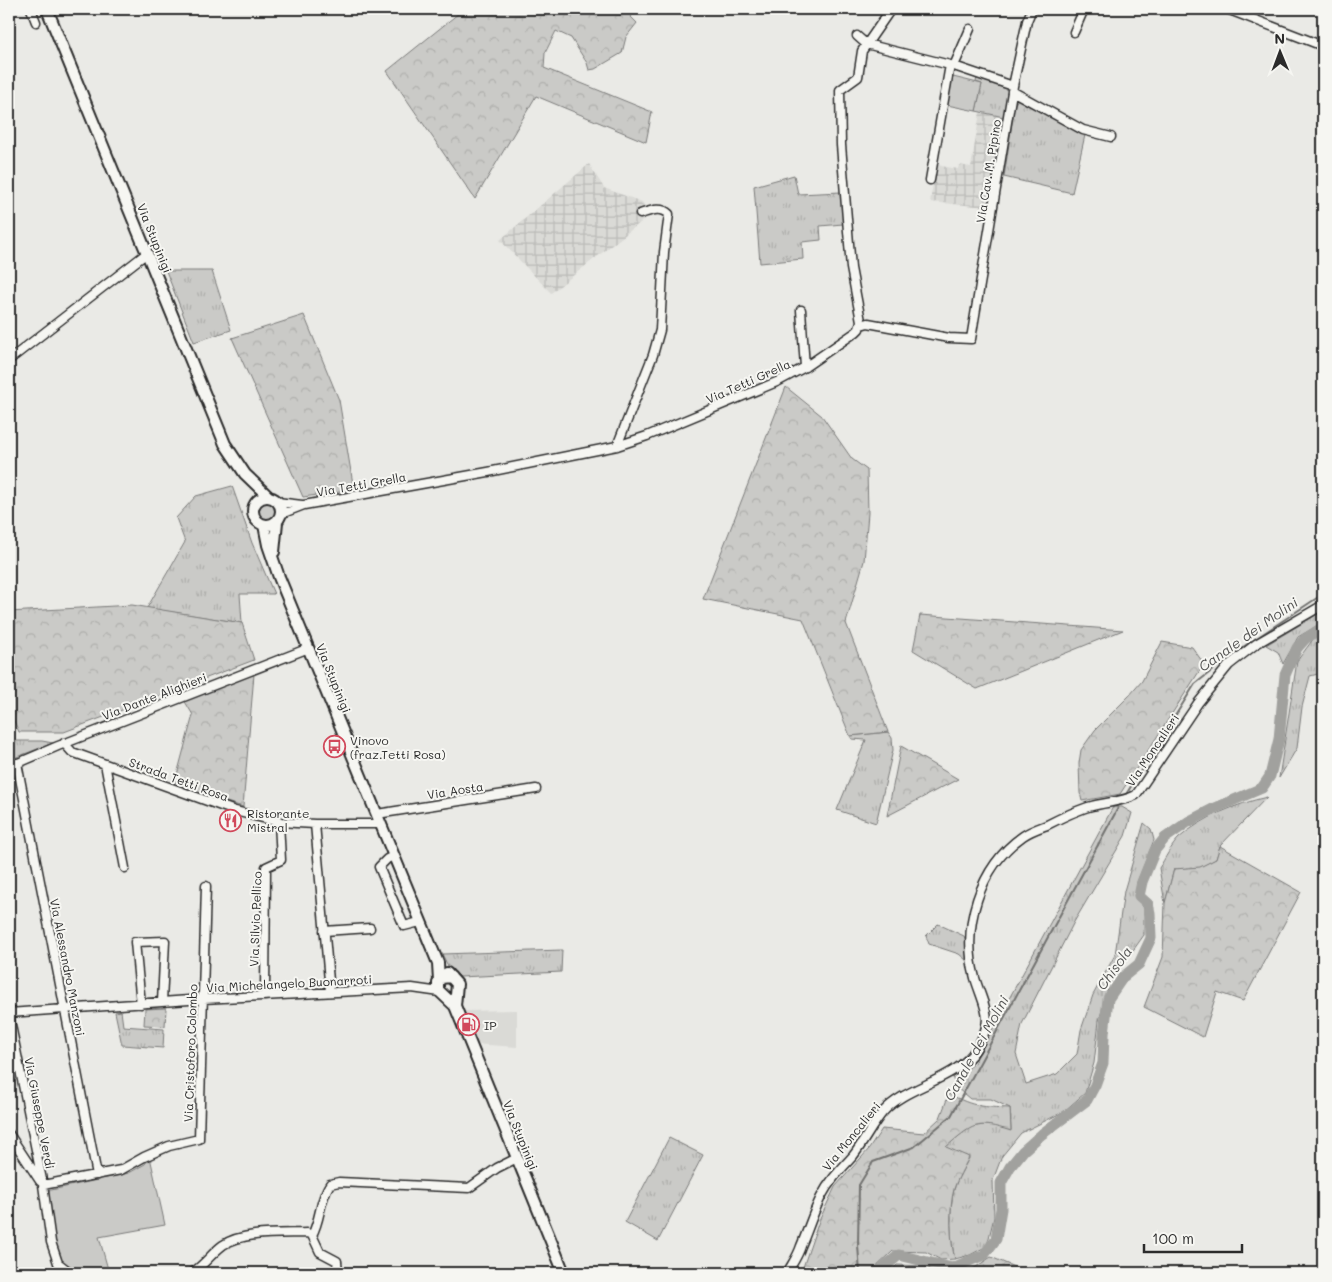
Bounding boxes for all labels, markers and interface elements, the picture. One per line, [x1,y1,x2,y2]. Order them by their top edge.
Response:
north arrow [1254,28,1304,78]
text: N [1274,29,1285,48]
street label: Via Cav. M. Pipino [972,118,1004,224]
street label: Via Stupinigi [134,201,176,275]
street label: Via Tetti Grella [703,355,793,407]
street label: Via Tetti Grella [315,468,407,500]
water label: Canale dei Molini [1194,592,1302,675]
street label: Via Stupinigi [313,641,355,715]
street label: Via Dante Alighieri [99,669,209,723]
street label: Via Moncalieri [1122,711,1182,789]
place label: Vinovo (fraz.Tetti Rosa) [350,732,446,762]
bus stop icon: Vinovo (fraz.Tetti Rosa) [322,735,346,759]
street label: Strada Tetti Rosa [127,754,231,804]
street label: Via Aosta [426,778,484,802]
place label: Ristorante Mistral [247,805,309,835]
restaurant icon: Ristorante Mistral [219,808,243,832]
street label: Via Silvio Pellico [245,871,265,967]
street label: Via Alessandro Manzoni [47,897,89,1037]
water label: Chisola [1092,942,1136,994]
street label: Via Michelangelo Buonarroti [206,971,372,995]
street label: Via Cristoforo Colombo [180,984,200,1122]
water label: Canale dei Molini [939,991,1013,1104]
fuel station icon: IP [456,1013,480,1037]
place label: IP [484,1017,497,1033]
street label: Via Giuseppe Verdi [21,1056,59,1170]
street label: Via Stupinigi [500,1098,542,1172]
street label: Via Moncalieri [818,1098,884,1174]
scale bar [1144,1222,1242,1254]
text: 100 m [1152,1228,1194,1248]

